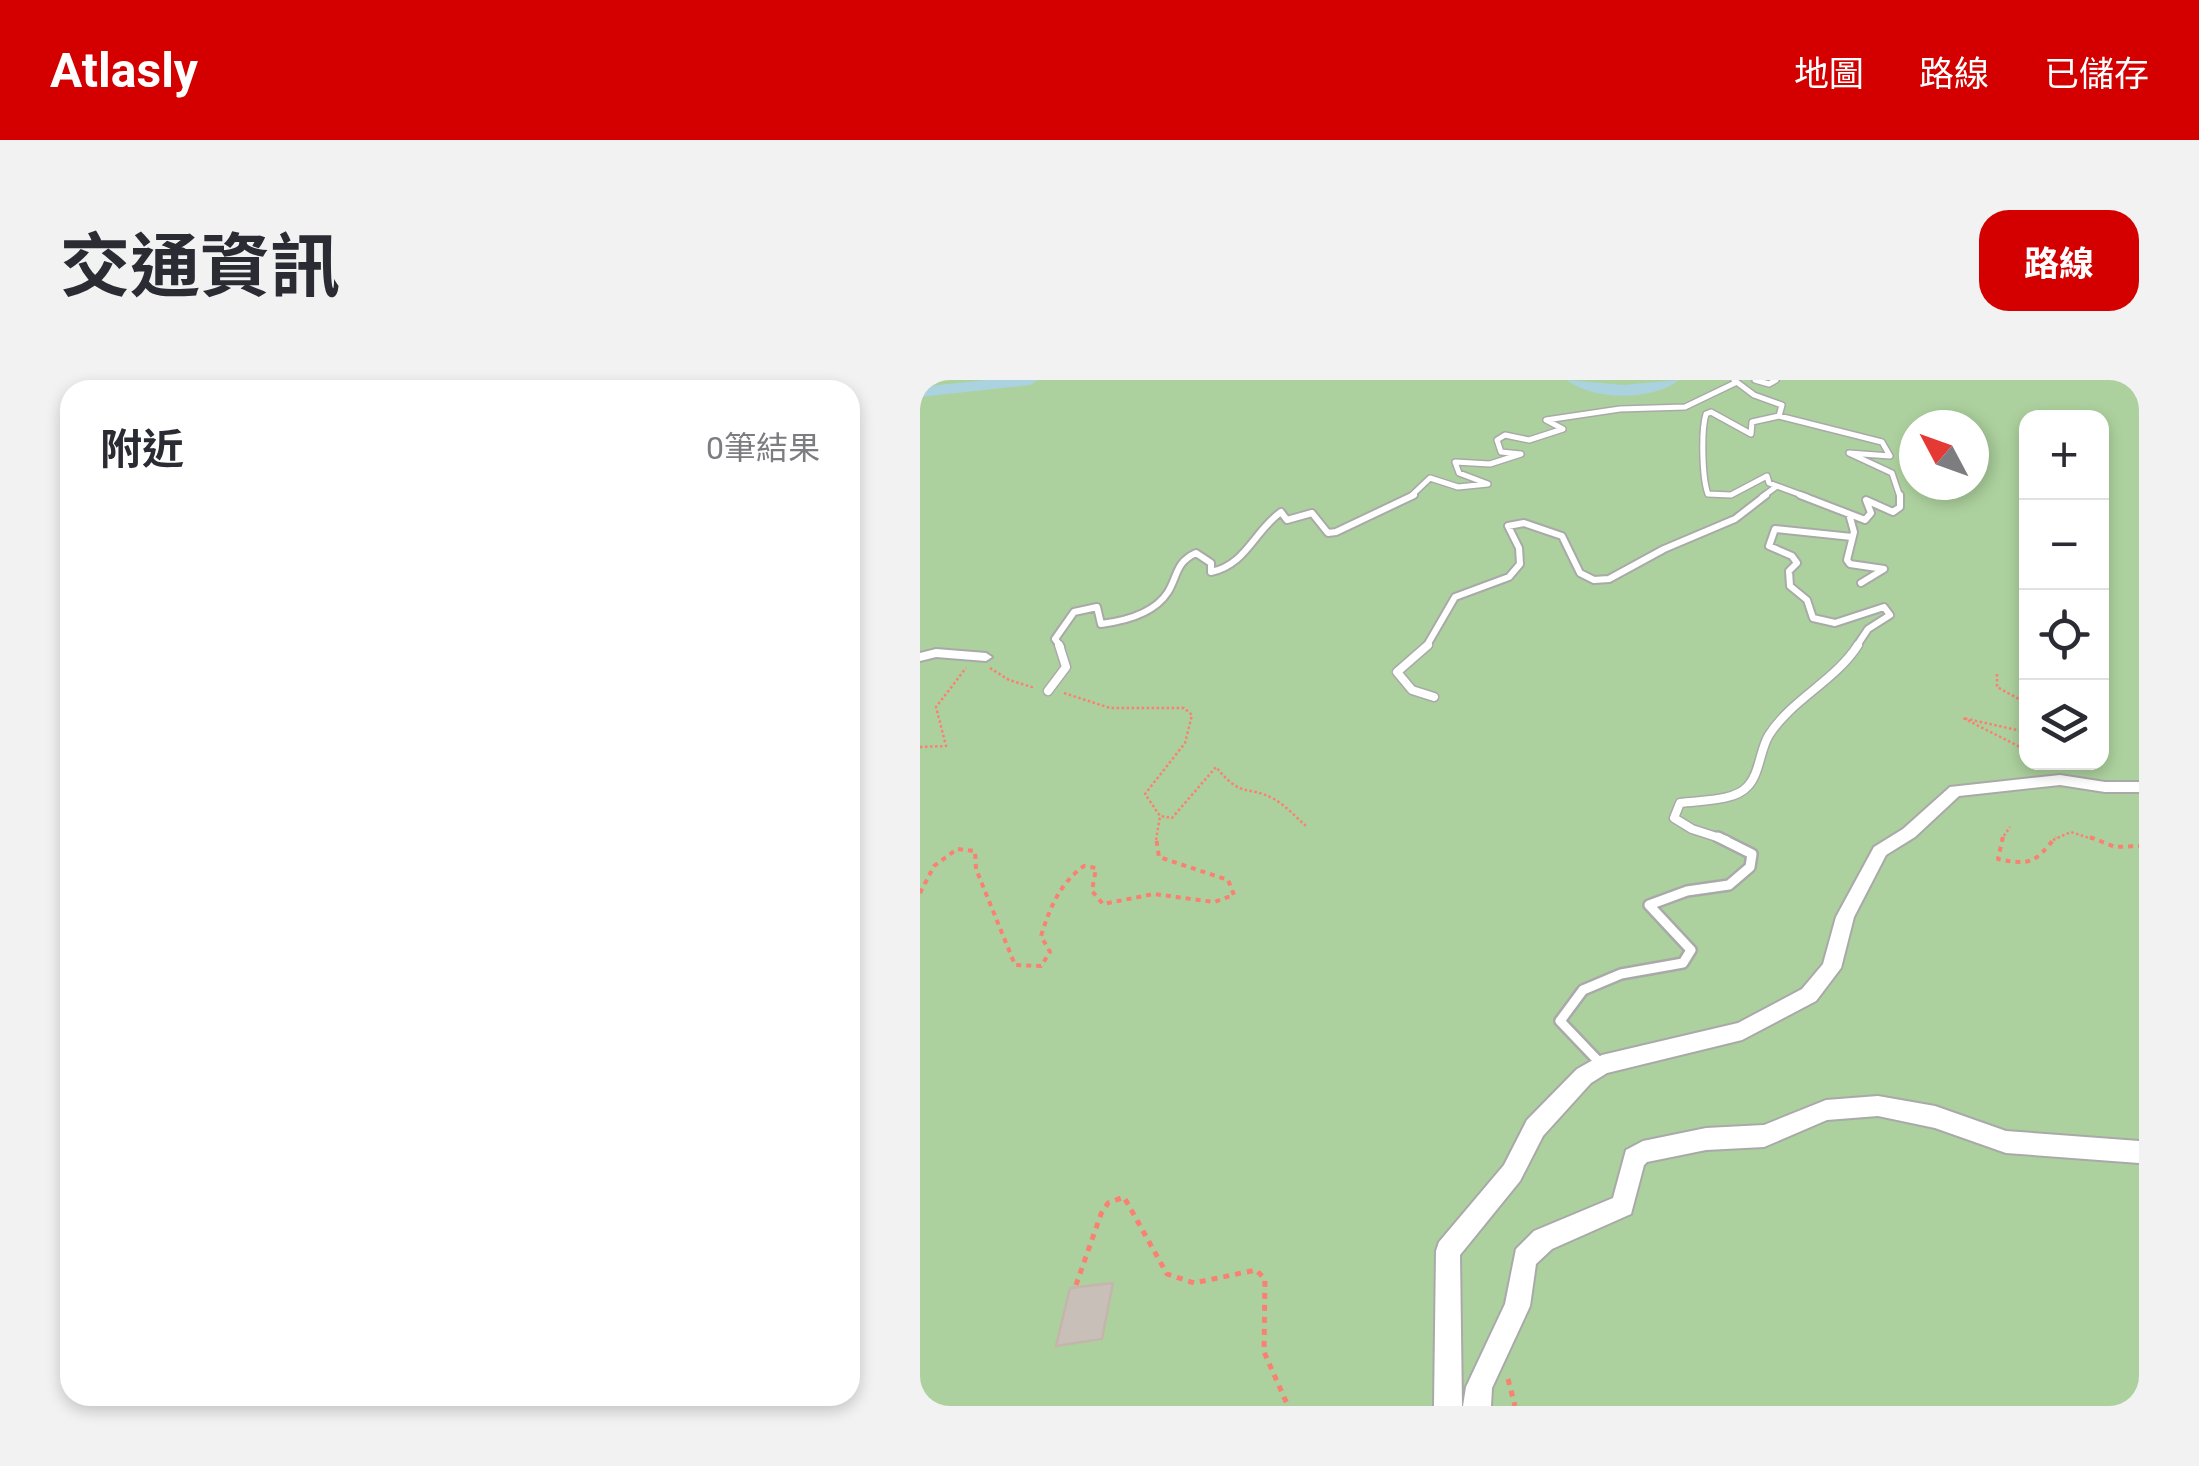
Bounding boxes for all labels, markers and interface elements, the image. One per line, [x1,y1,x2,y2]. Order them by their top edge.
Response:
text: Atlasly [50,42,198,99]
text: 地圖 [1794,54,1864,95]
text: 路線 [1919,54,1989,95]
text: 已儲存 [2044,54,2149,95]
button: 路線 [1979,210,2139,311]
text: 交通資訊 [60,226,340,308]
north arrow [1899,410,1989,500]
map controls [2019,410,2109,770]
button: + [2019,410,2109,500]
text: 附近 [100,425,184,474]
text: 0筆結果 [706,429,820,467]
button: − [2019,500,2109,590]
button: locate [2019,590,2109,680]
button: layers [2019,680,2109,770]

